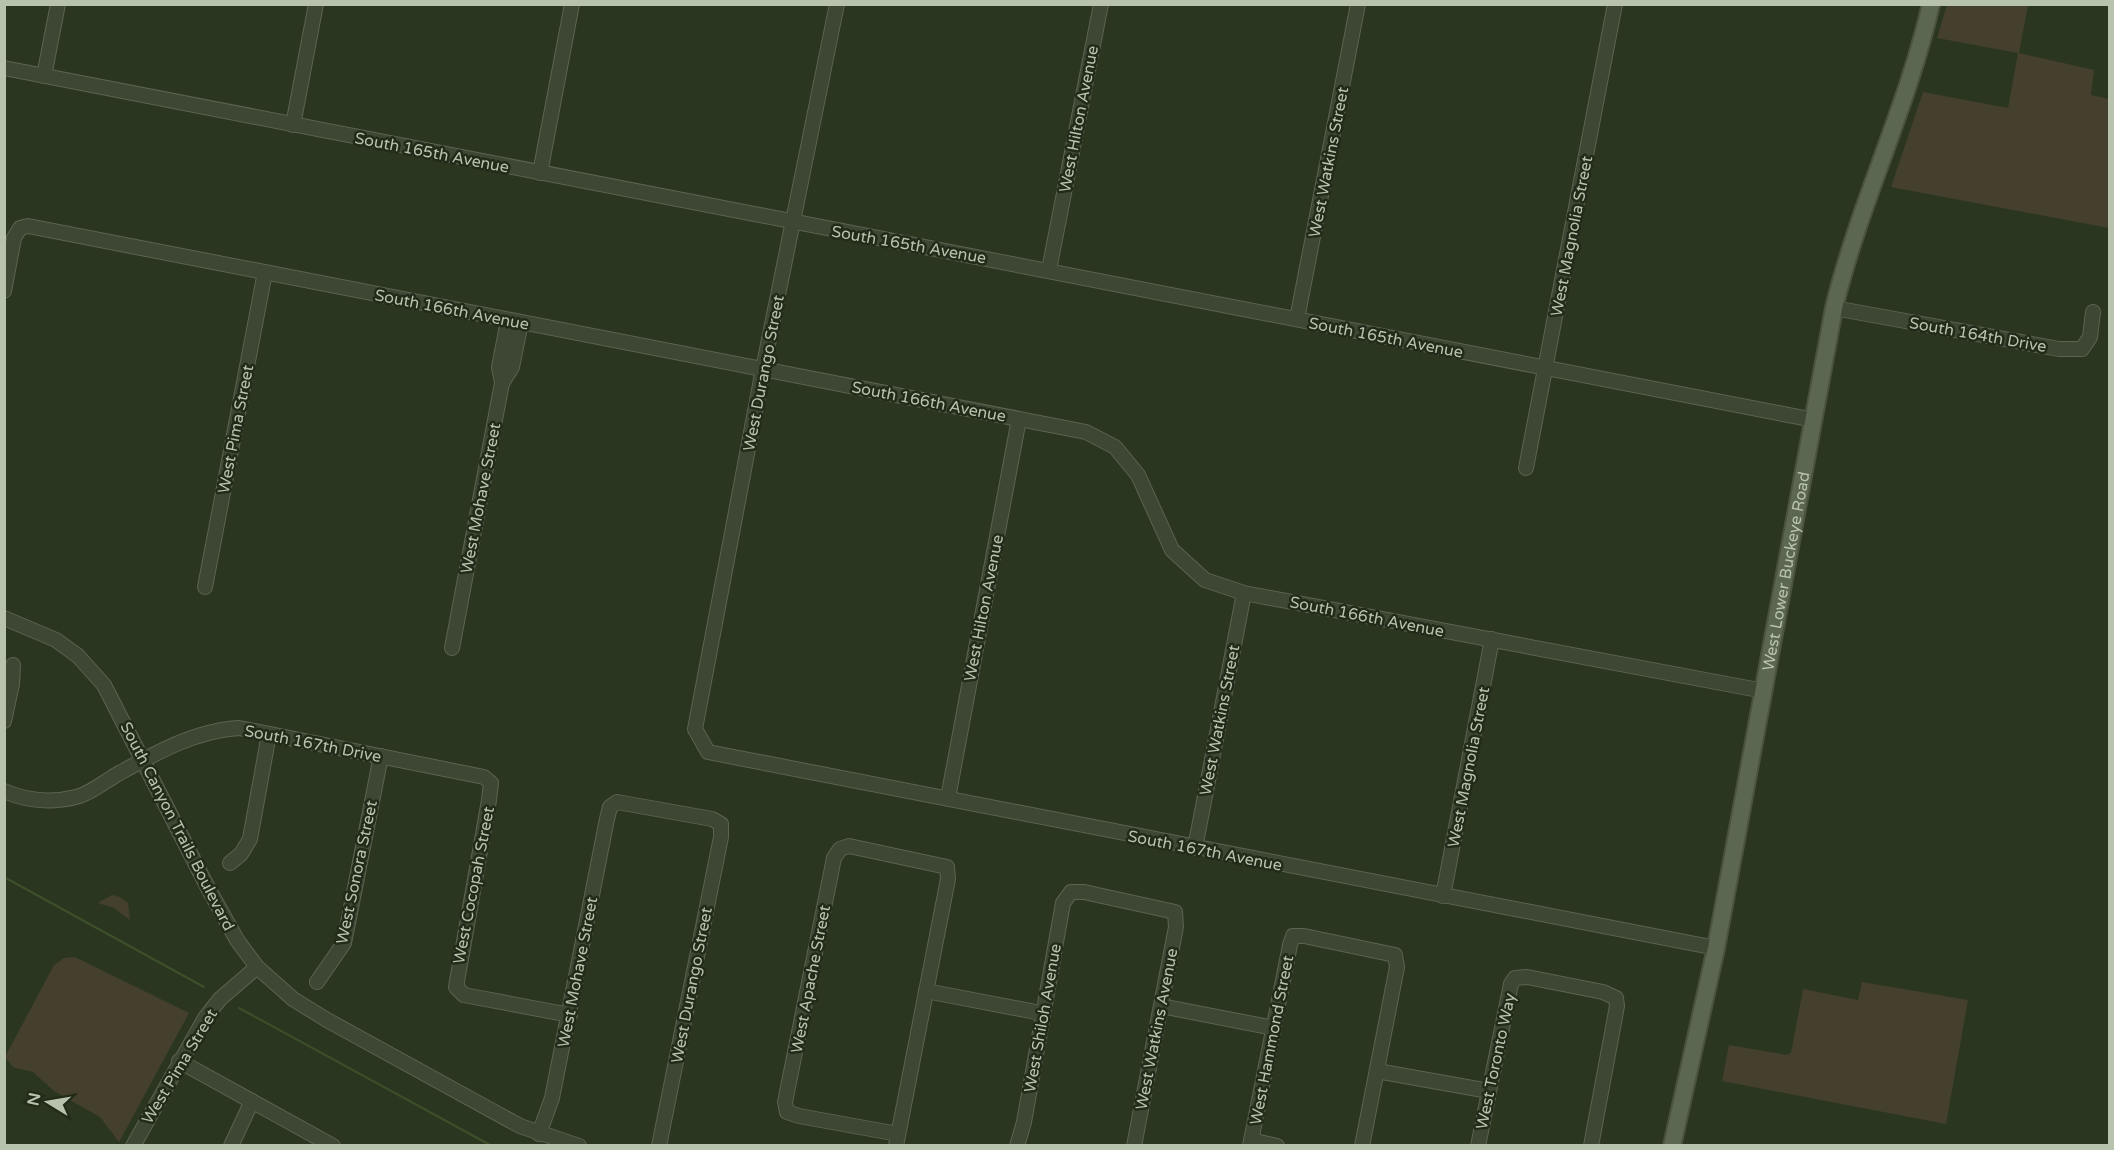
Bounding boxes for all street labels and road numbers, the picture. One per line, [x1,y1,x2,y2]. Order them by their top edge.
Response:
street label: West Hilton Avenue [1055,44,1103,194]
street label: West Watkins Street [1305,85,1353,239]
street label: South 165th Avenue [353,128,511,178]
street label: West Magnolia Street [1547,154,1597,318]
street label: South 165th Avenue [830,222,988,268]
street label: South 166th Avenue [373,285,531,335]
street label: West Durango Street [739,293,789,453]
street label: South 165th Avenue [1307,313,1465,363]
street label: South 164th Drive [1908,313,2048,357]
street label: West Pima Street [214,363,258,495]
street label: South 166th Avenue [850,377,1008,427]
street label: West Mohave Street [457,421,505,575]
street label: West Lower Buckeye Road [1758,470,1815,673]
street label: West Hilton Avenue [960,533,1008,683]
street label: South 166th Avenue [1288,592,1446,642]
street label: West Watkins Street [1196,643,1244,797]
street label: West Magnolia Street [1444,685,1494,849]
street label: South Canyon Trails Boulevard [116,719,239,934]
street label: South 167th Drive [243,721,383,767]
street label: West Sonora Street [332,798,382,946]
street label: West Cocopah Street [449,805,499,966]
street label: South 167th Avenue [1126,826,1284,876]
street label: West Mohave Street [554,895,602,1049]
street label: West Apache Street [787,903,835,1055]
street label: West Durango Street [667,905,717,1065]
street label: West Shiloh Avenue [1020,942,1066,1094]
street label: West Watkins Avenue [1131,947,1182,1112]
street label: West Hammond Street [1246,954,1298,1127]
street label: West Toronto Way [1472,991,1520,1131]
street label: West Pima Street [138,1005,222,1128]

